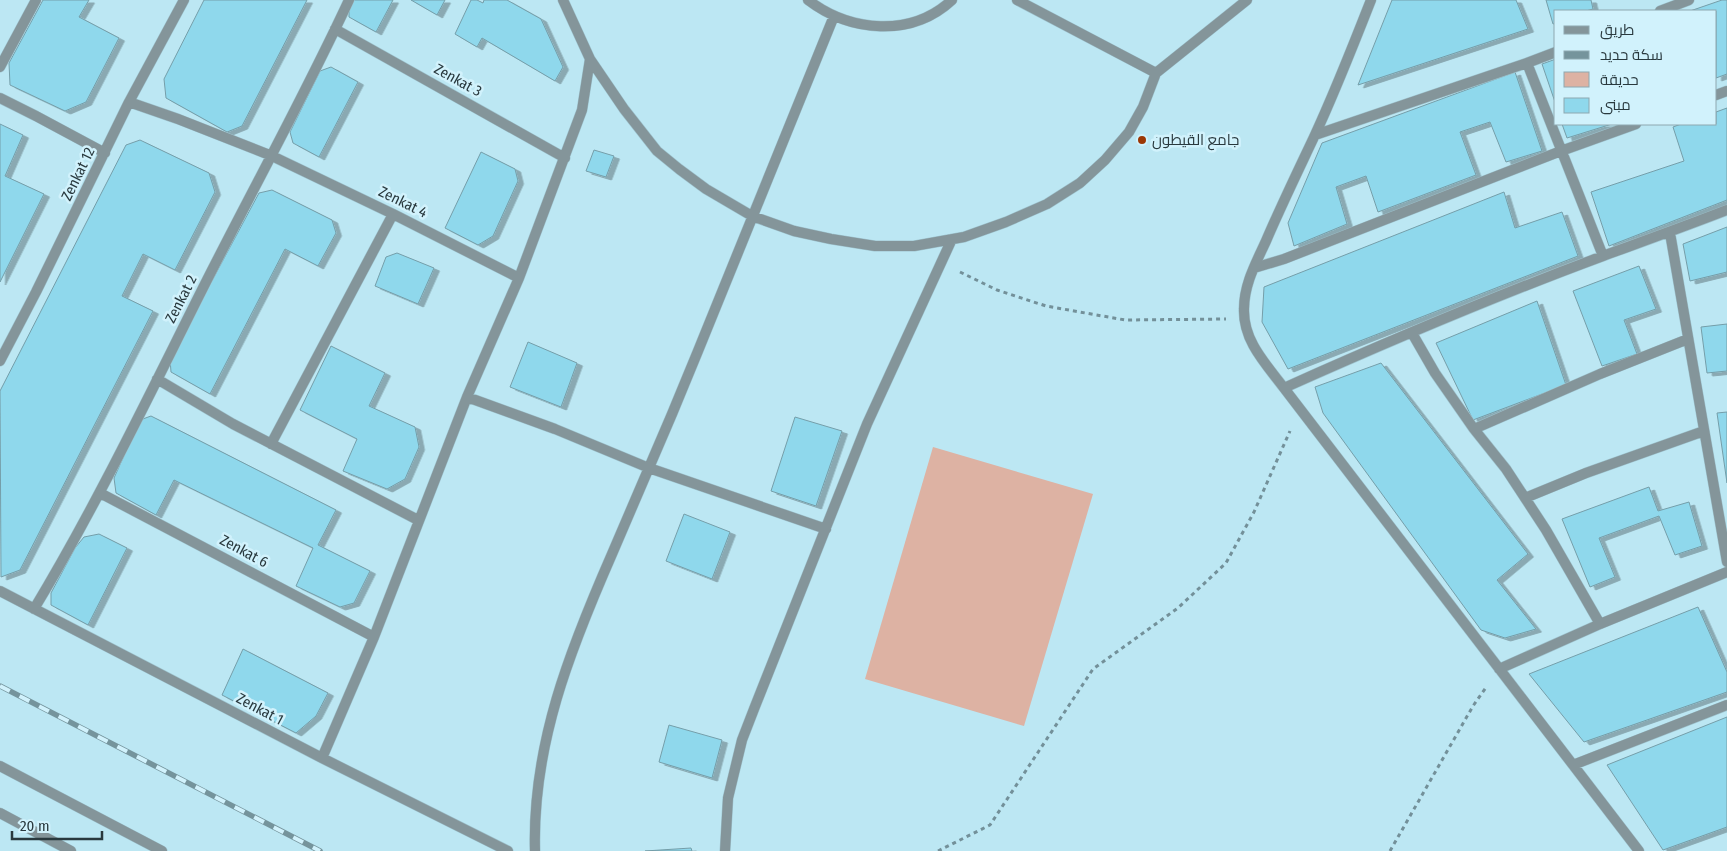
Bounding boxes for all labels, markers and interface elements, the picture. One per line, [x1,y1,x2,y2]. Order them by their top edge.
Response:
legend [1554,10,1717,125]
text: طريق [1600,21,1634,40]
text: سكة حديد [1600,46,1663,64]
street label: Zenkat 3 [431,60,485,100]
text: حديقة [1600,71,1639,89]
text: مبنى [1600,96,1631,115]
place label: جامع القيطون [1152,131,1239,151]
marker: جامع القيطون [1136,134,1148,146]
street label: Zenkat 12 [57,144,99,204]
street label: Zenkat 4 [376,183,430,221]
street label: Zenkat 2 [161,272,201,326]
street label: Zenkat 6 [217,531,271,571]
street label: Zenkat 1 [233,689,287,729]
scale bar [12,808,102,840]
text: 20 m [20,817,50,835]

